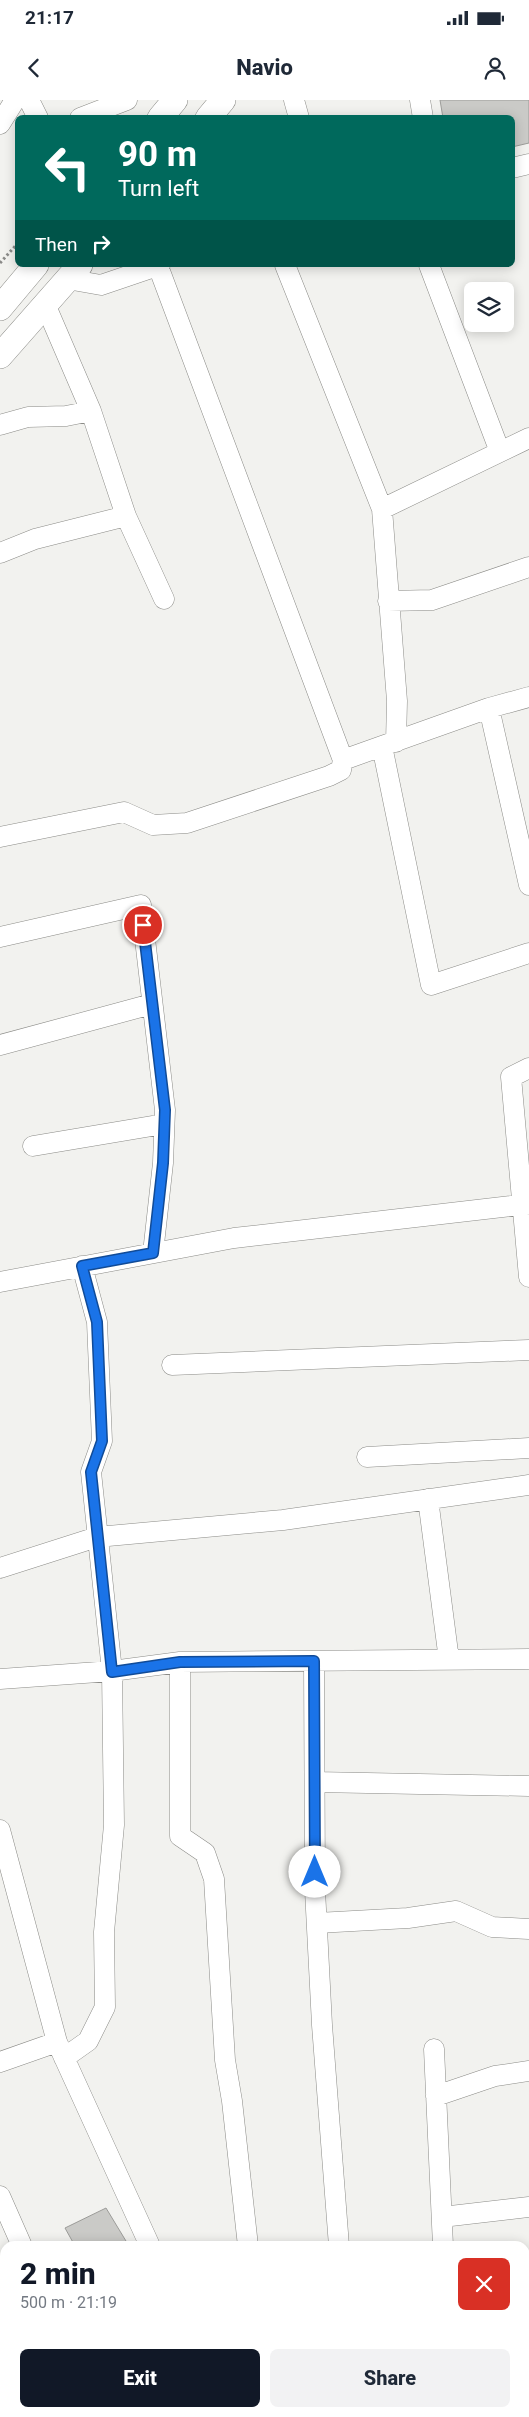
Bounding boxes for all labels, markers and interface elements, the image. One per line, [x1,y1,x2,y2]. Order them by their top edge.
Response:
text: 21:17 [25,6,74,29]
icon: back [20,54,48,82]
icon: person [481,54,509,82]
text: Navio [236,55,293,80]
text: 90 m [118,134,197,175]
icon: left [35,135,100,200]
text: Turn left [118,176,199,201]
icon: right [87,230,115,258]
text: Then [35,233,77,256]
map controls [464,282,514,332]
button: layers [464,282,514,332]
pin [122,904,164,946]
icon: arrive [129,911,157,939]
position arrow [288,1845,340,1897]
text: 2 min [20,2256,96,2291]
button: close [458,2258,510,2310]
text: 500 m · 21:19 [20,2293,117,2312]
button: Exit [20,2349,260,2407]
button: Share [270,2349,510,2407]

